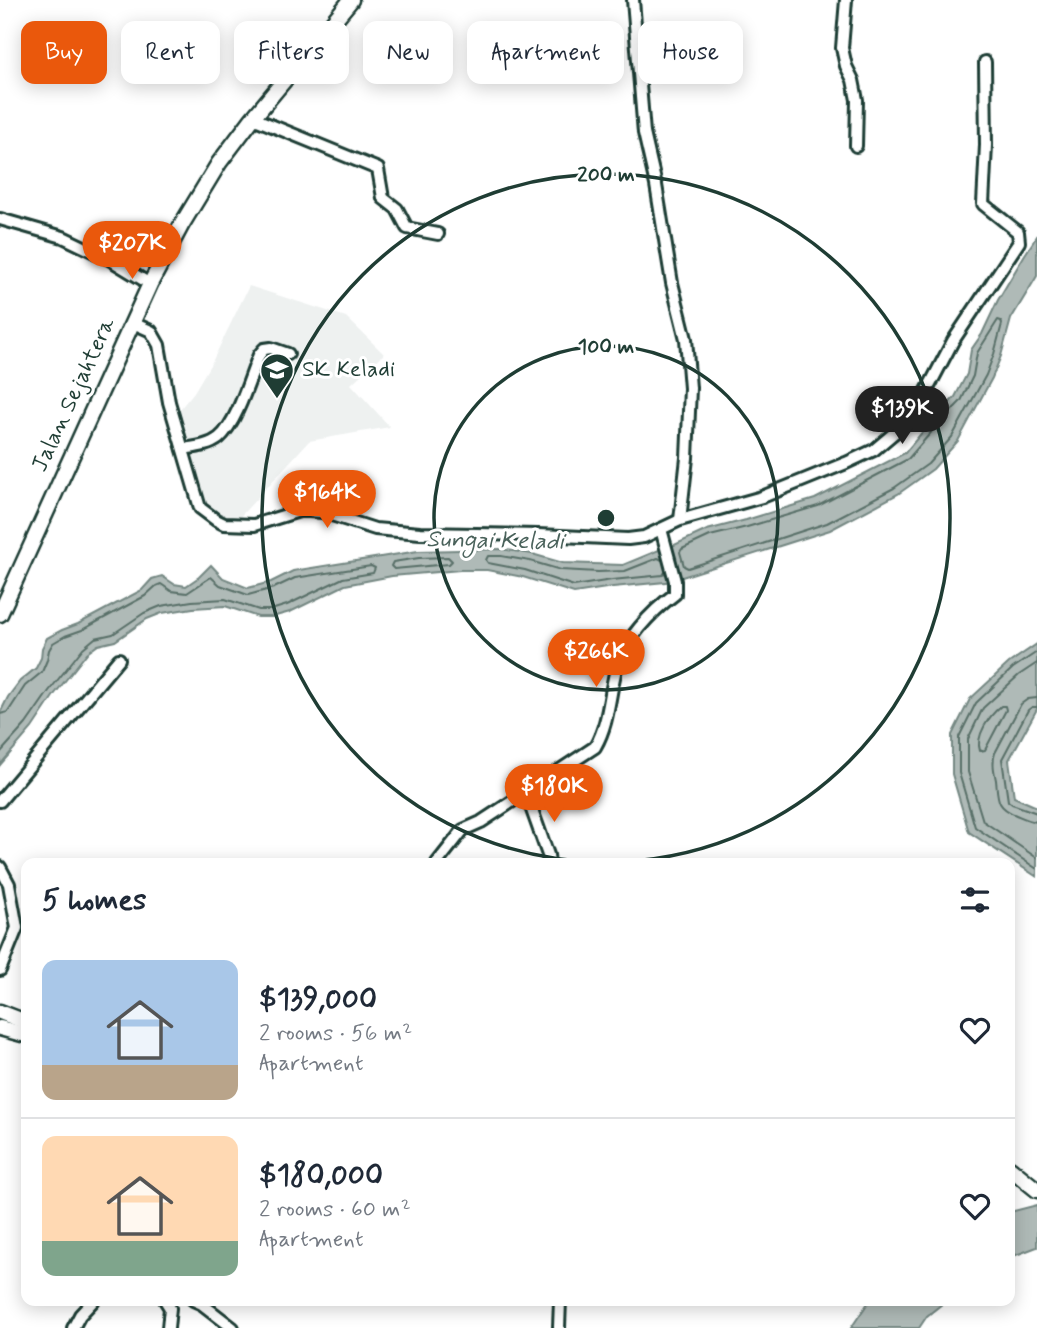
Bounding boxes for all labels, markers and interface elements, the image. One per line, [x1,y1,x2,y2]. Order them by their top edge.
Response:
chip: Buy [21,21,107,84]
chip: Rent [121,21,220,84]
chip: Filters [234,21,349,84]
chip: New [363,21,453,84]
chip: Apartment [467,21,624,84]
chip: House [638,21,743,84]
text: 200 m [577,161,635,189]
pin: $207K [83,222,181,281]
text: $207K [98,229,166,259]
street label: Jalan Sejahtera [25,313,123,477]
text: 100 m [578,333,634,361]
school or university icon: SK Keladi [258,351,296,400]
place label: SK Keladi [302,355,395,385]
pin: $139K [853,386,951,446]
text: $139K [871,394,933,424]
pin: $164K [278,470,376,530]
text: $164K [294,478,360,508]
centre of rings [594,506,618,530]
water label: Sungai Keladi [426,524,568,560]
pin: $266K [547,630,645,689]
text: $266K [564,637,628,667]
pin: $180K [505,764,603,824]
text: $180K [521,772,587,802]
text: 5 homes [42,881,147,920]
icon: filters [956,881,994,919]
text: $139,000 [259,980,377,1019]
icon: home [98,988,182,1072]
icon: heart [956,1011,994,1049]
text: 2 rooms · 56 m² [259,1019,412,1049]
text: Apartment [259,1049,364,1079]
text: $180,000 [259,1156,383,1195]
icon: home [98,1164,182,1248]
icon: heart [956,1187,994,1225]
text: 2 rooms · 60 m² [259,1195,411,1225]
text: Apartment [259,1225,364,1255]

